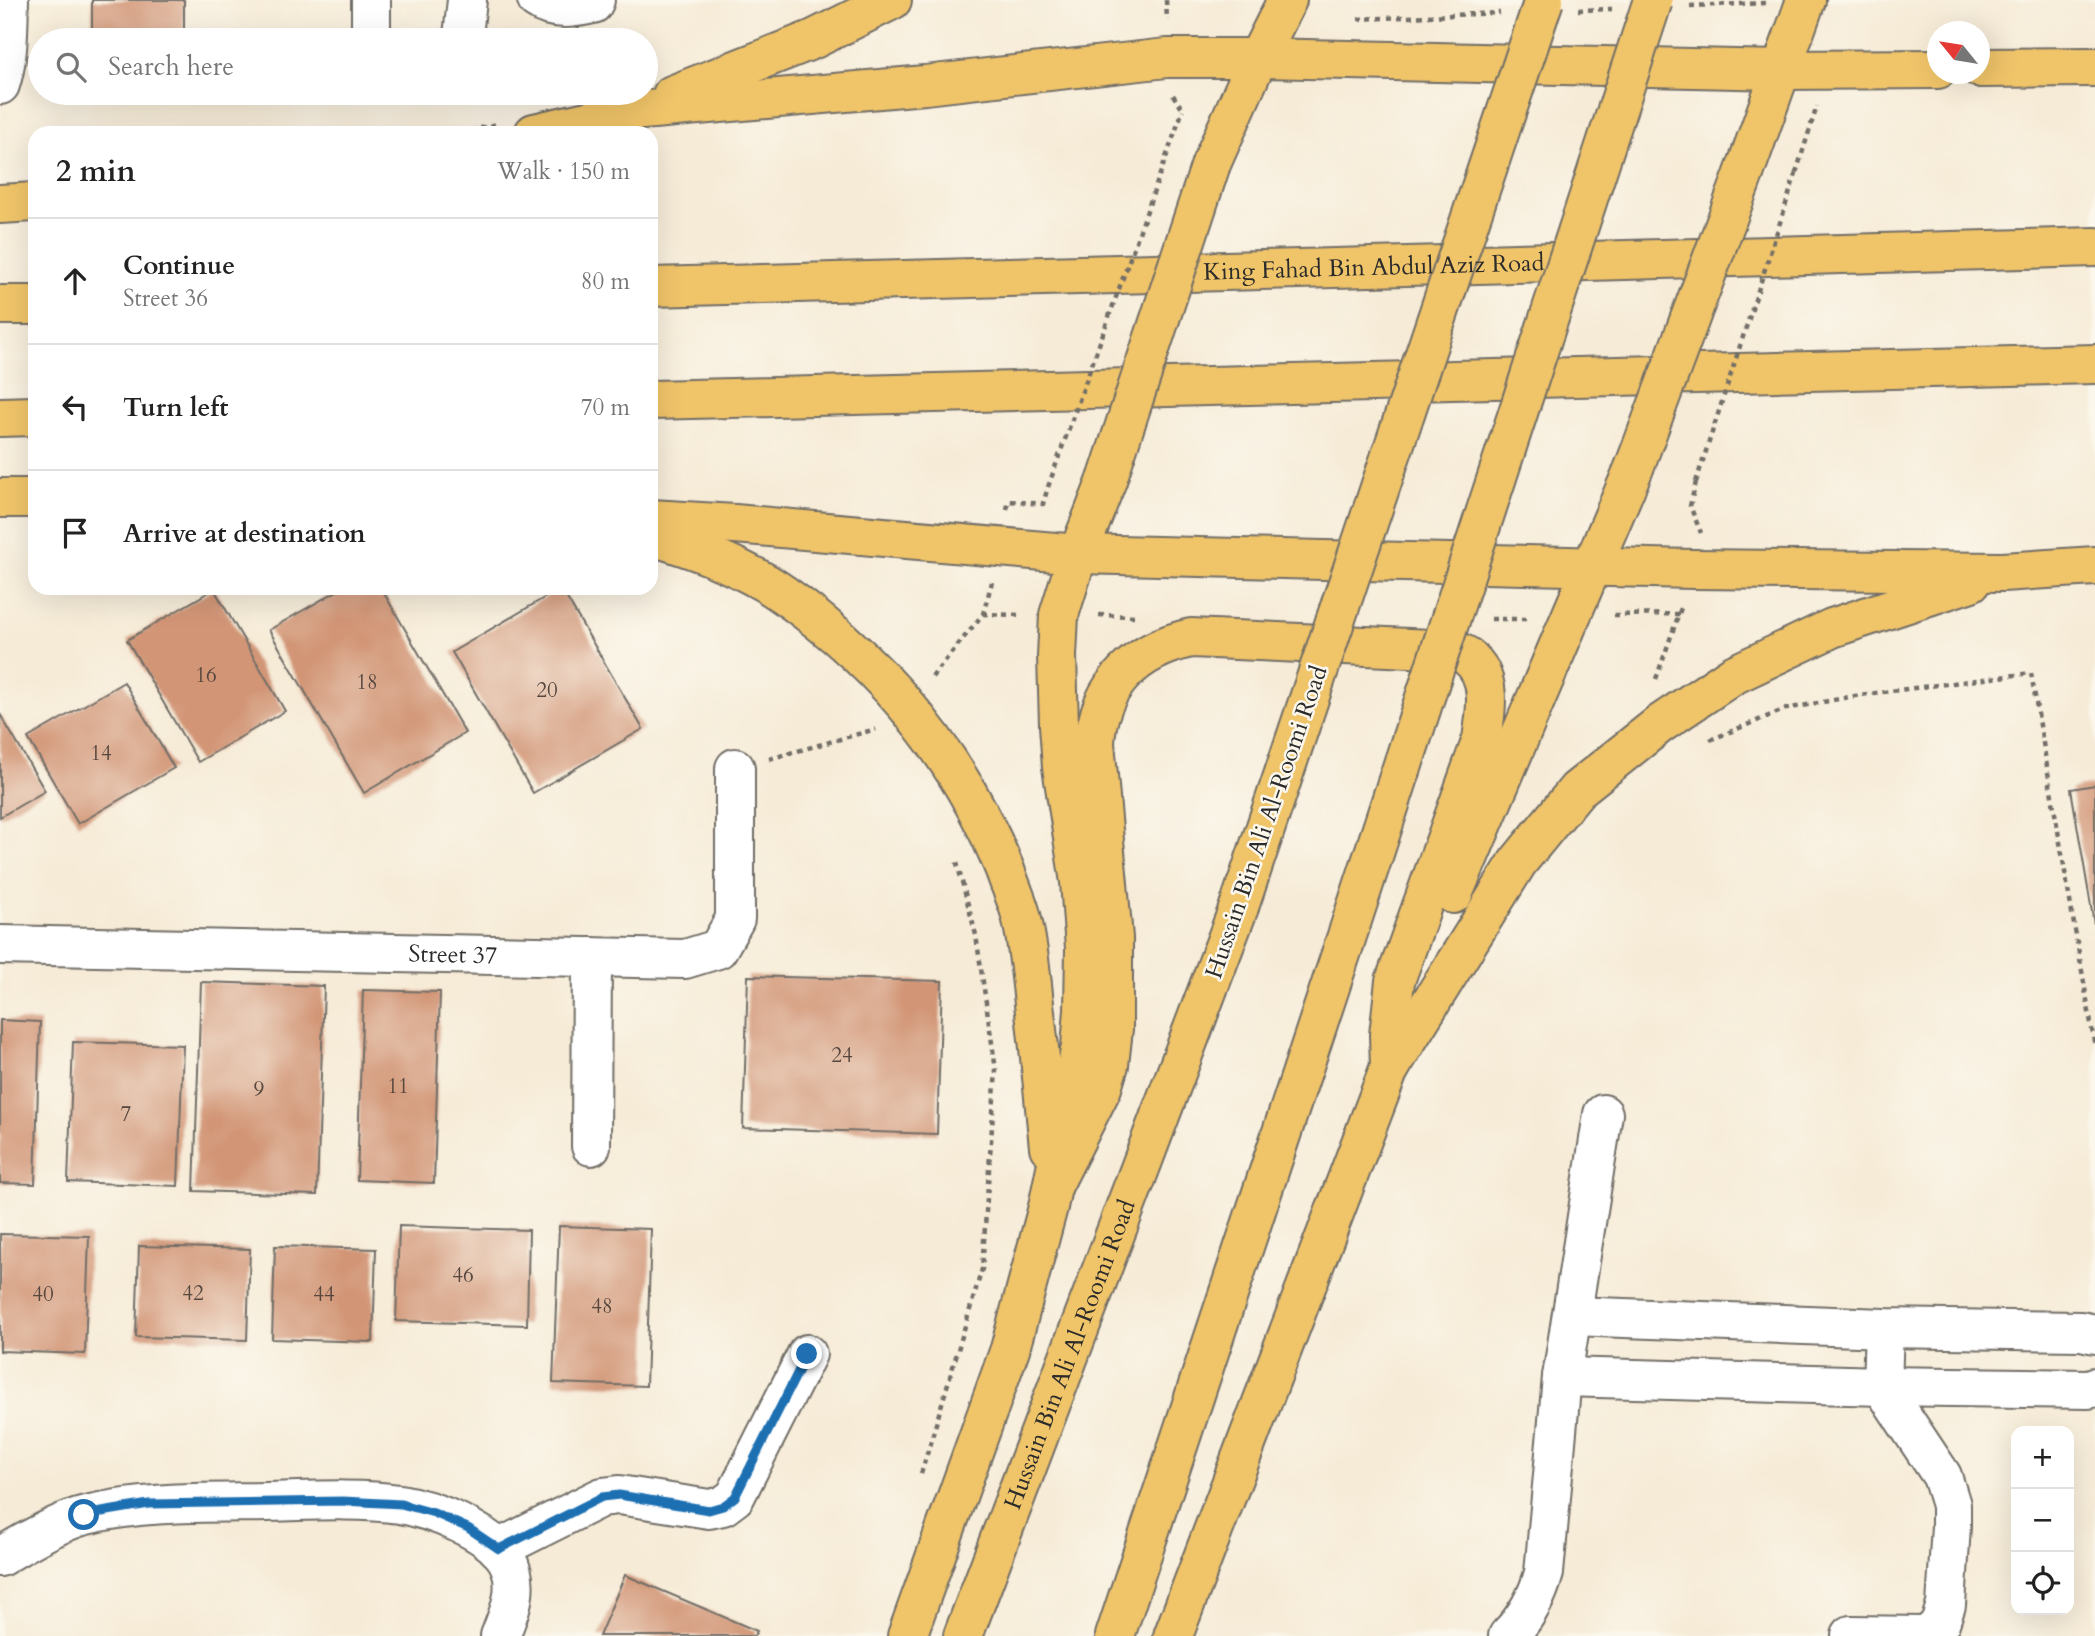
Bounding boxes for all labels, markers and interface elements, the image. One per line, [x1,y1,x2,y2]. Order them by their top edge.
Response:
north arrow [1927,21,1990,84]
search box [28,28,658,105]
icon: search [52,48,90,86]
text: Search here [108,49,234,84]
text: 2 min [56,151,136,192]
text: Walk · 150 m [497,156,630,187]
street label: King Fahad Bin Abdul Aziz Road [1203,246,1545,289]
text: Continue [123,248,235,283]
icon: ahead [56,262,94,300]
text: 80 m [581,266,630,297]
text: Street 36 [123,283,208,314]
icon: left [56,388,94,426]
text: Turn left [123,390,228,425]
text: 70 m [581,392,630,423]
icon: arrive [56,514,94,552]
text: Arrive at destination [123,516,366,551]
house number: 16 [195,661,217,690]
street label: Hussain Bin Ali Al-Roomi Road [1197,661,1336,983]
house number: 18 [356,668,378,697]
house number: 20 [536,676,558,705]
house number: 14 [90,739,112,768]
street label: Street 37 [408,937,498,972]
house number: 24 [831,1041,853,1070]
house number: 11 [387,1072,409,1101]
house number: 9 [254,1075,265,1104]
house number: 7 [121,1100,132,1129]
street label: Hussain Bin Ali Al-Roomi Road [996,1195,1144,1514]
house number: 46 [452,1261,474,1290]
house number: 42 [182,1279,204,1308]
house number: 40 [32,1280,54,1309]
house number: 44 [313,1280,335,1309]
house number: 48 [591,1292,613,1321]
route end [791,1338,822,1369]
map controls [2011,1426,2074,1615]
button: + [2011,1426,2074,1489]
button: − [2011,1489,2074,1552]
route start [68,1499,99,1530]
button: locate [2011,1552,2074,1615]

